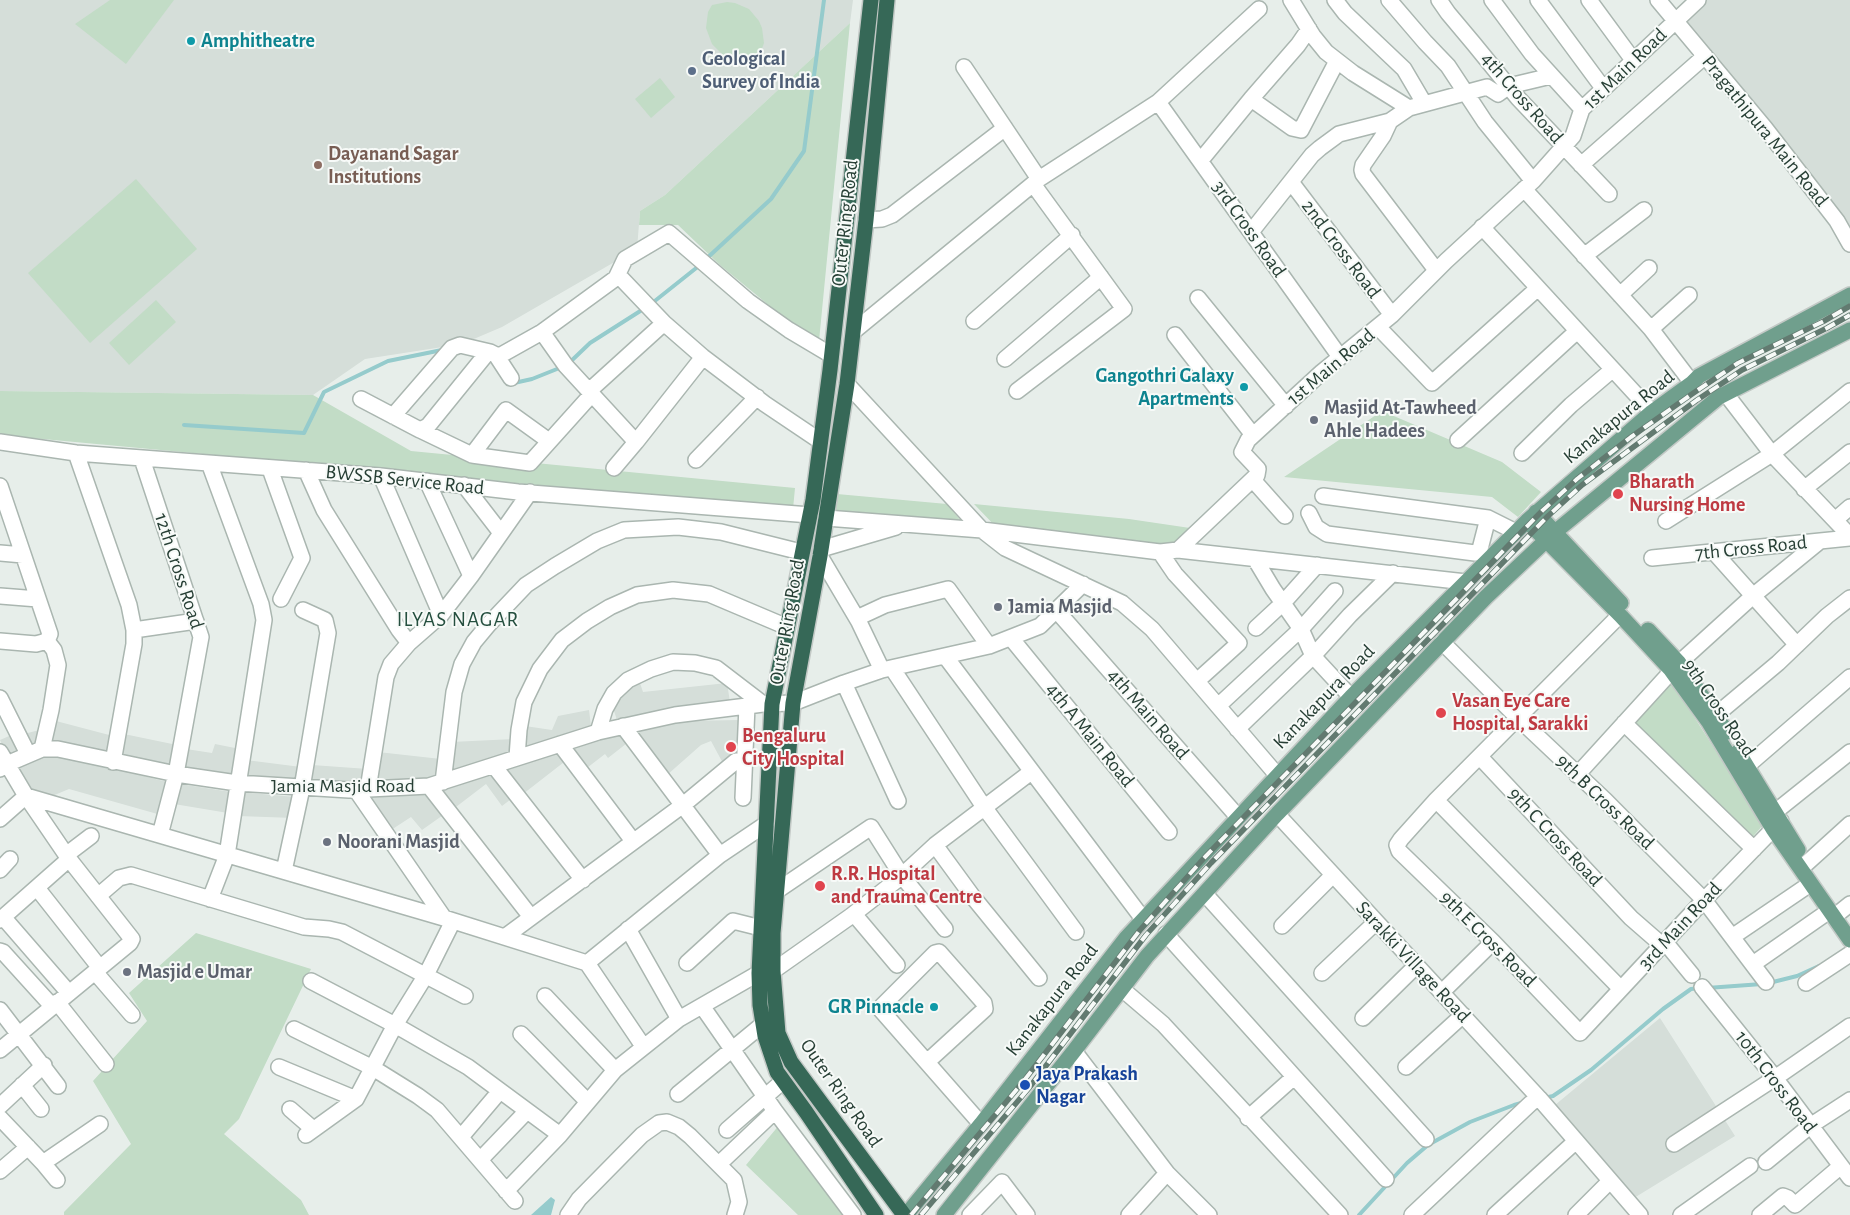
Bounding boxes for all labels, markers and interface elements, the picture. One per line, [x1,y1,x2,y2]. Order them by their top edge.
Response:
street label: 1st Main Road [1578,23,1672,115]
place label: Amphitheatre [201,29,315,53]
marker: Amphitheatre [185,35,197,47]
place label: Geological Survey of India [702,47,820,94]
street label: 4th Cross Road [1476,47,1568,149]
street label: Pragathipura Main Road [1697,50,1833,212]
marker: Geological Survey of India [686,65,698,77]
place label: Dayanand Sagar Institutions [328,142,458,189]
marker: Dayanand Sagar Institutions [312,159,324,171]
street label: Outer Ring Road [826,159,864,287]
street label: 3rd Cross Road [1207,176,1291,282]
street label: 2nd Cross Road [1296,195,1386,303]
street label: 1st Main Road [1282,323,1380,411]
place label: Gangothri Galaxy Apartments [1095,364,1234,411]
street label: Kanakapura Road [1559,365,1679,469]
marker: Gangothri Galaxy Apartments [1238,381,1250,393]
place label: Masjid At-Tawheed Ahle Hadees [1324,396,1477,443]
marker: Masjid At-Tawheed Ahle Hadees [1308,414,1320,426]
street label: BWSSB Service Road [324,460,486,500]
place label: Bharath Nursing Home [1629,470,1745,517]
marker: Bharath Nursing Home [1611,487,1625,501]
street label: 12th Cross Road [149,510,209,632]
street label: 7th Cross Road [1694,530,1808,566]
street label: Outer Ring Road [764,557,810,687]
place label: Jamia Masjid [1008,595,1112,619]
marker: Jamia Masjid [992,601,1004,613]
district label: ILYAS NAGAR [395,607,521,633]
street label: Kanakapura Road [1268,640,1380,754]
street label: 9th Cross Road [1677,654,1761,762]
street label: 4th Main Road [1102,664,1194,764]
street label: 4th A Main Road [1041,678,1139,792]
place label: Vasan Eye Care Hospital, Sarakki [1452,689,1588,736]
marker: Vasan Eye Care Hospital, Sarakki [1434,706,1448,720]
place label: Bengaluru City Hospital [742,724,845,771]
marker: Bengaluru City Hospital [724,740,738,754]
street label: 9th B Cross Road [1551,749,1659,855]
street label: Jamia Masjid Road [271,774,415,798]
street label: 9th C Cross Road [1503,782,1607,892]
place label: Noorani Masjid [337,830,460,854]
marker: Noorani Masjid [321,836,333,848]
place label: R.R. Hospital and Trauma Centre [831,862,982,909]
street label: 3rd Main Road [1633,877,1727,975]
marker: R.R. Hospital and Trauma Centre [813,879,827,893]
street label: 9th E Cross Road [1435,886,1541,992]
street label: Sarakki Village Road [1351,896,1475,1028]
street label: Kanakapura Road [1001,939,1103,1061]
place label: Masjid e Umar [137,960,252,984]
marker: Masjid e Umar [121,966,133,978]
place label: GR Pinnacle [828,995,924,1019]
marker: GR Pinnacle [928,1001,940,1013]
street label: 10th Cross Road [1730,1026,1822,1138]
street label: Outer Ring Road [795,1034,887,1152]
place label: Jaya Prakash Nagar [1036,1062,1138,1109]
marker: Jaya Prakash Nagar [1018,1078,1032,1092]

